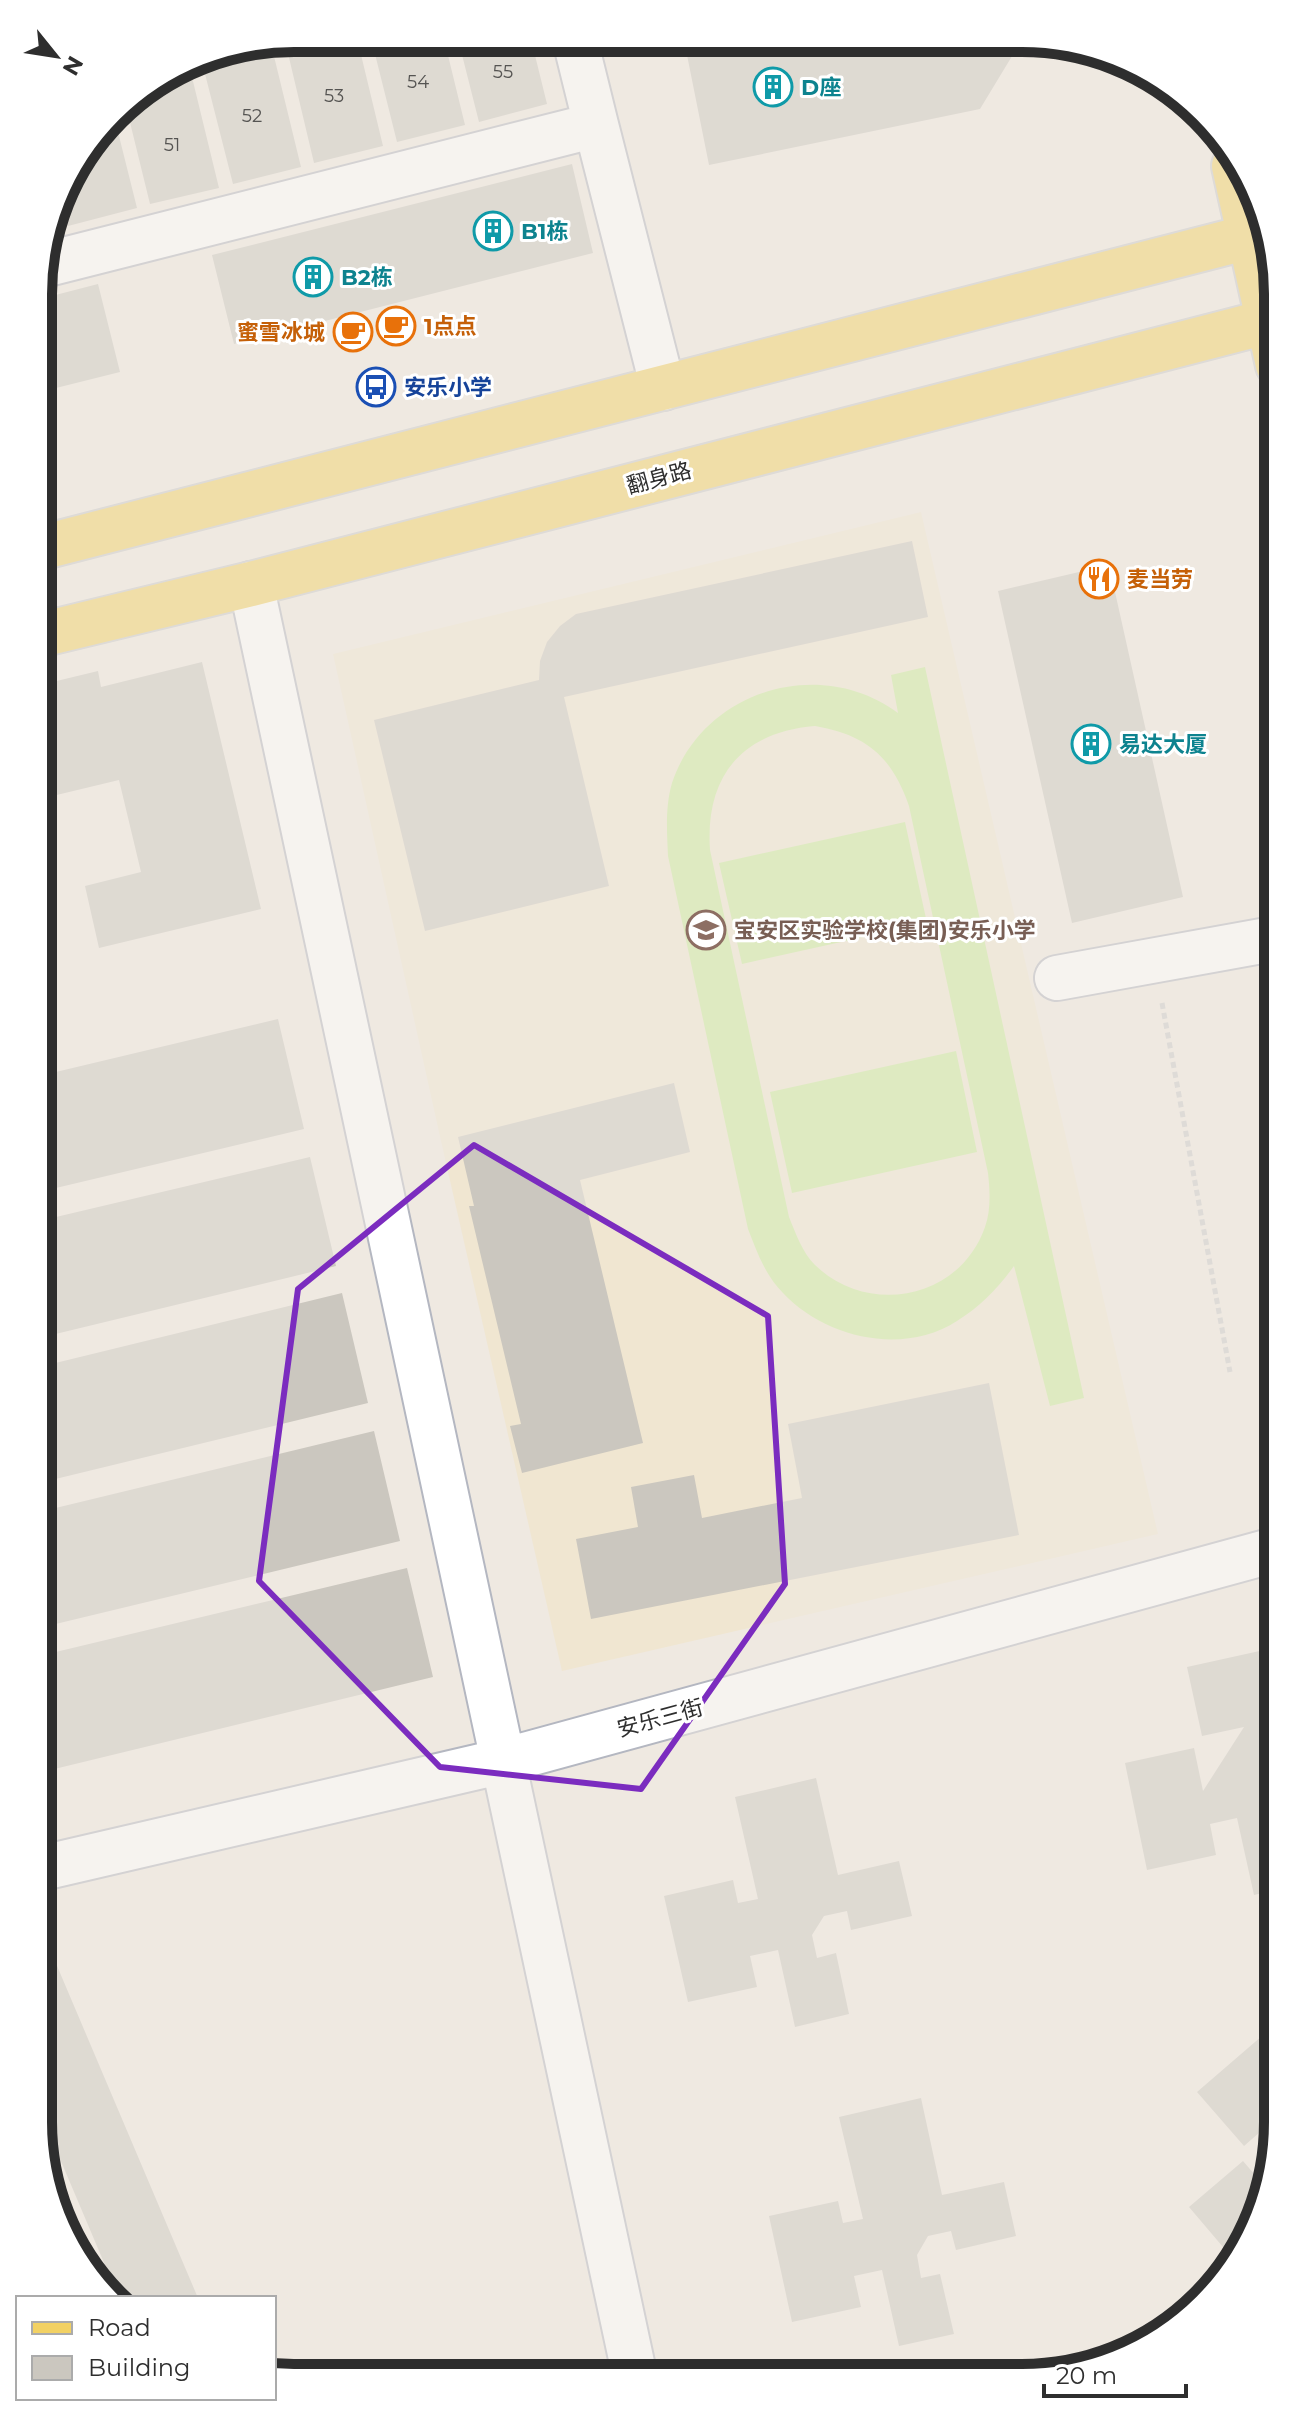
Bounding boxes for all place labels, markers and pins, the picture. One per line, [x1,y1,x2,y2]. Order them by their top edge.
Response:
building icon: D座 [752,66,794,108]
place label: D座 [801,74,841,101]
building icon: B1栋 [472,210,514,252]
place label: B1栋 [521,218,568,245]
building icon: B2栋 [292,256,334,298]
place label: B2栋 [341,264,393,291]
cafe icon: 1点点 [375,305,417,347]
cafe icon: 蜜雪冰城 [332,311,374,353]
place label: 1点点 [424,313,477,340]
place label: 蜜雪冰城 [237,319,325,346]
bus stop icon: 安乐小学 [355,366,397,408]
place label: 安乐小学 [404,374,492,401]
restaurant icon: 麦当劳 [1078,558,1120,600]
place label: 麦当劳 [1127,566,1193,593]
building icon: 易达大厦 [1070,723,1112,765]
place label: 易达大厦 [1119,731,1207,758]
school or university icon: 宝安区实验学校(集团)安乐小学 [685,909,727,951]
place label: 宝安区实验学校(集团)安乐小学 [734,917,1036,944]

